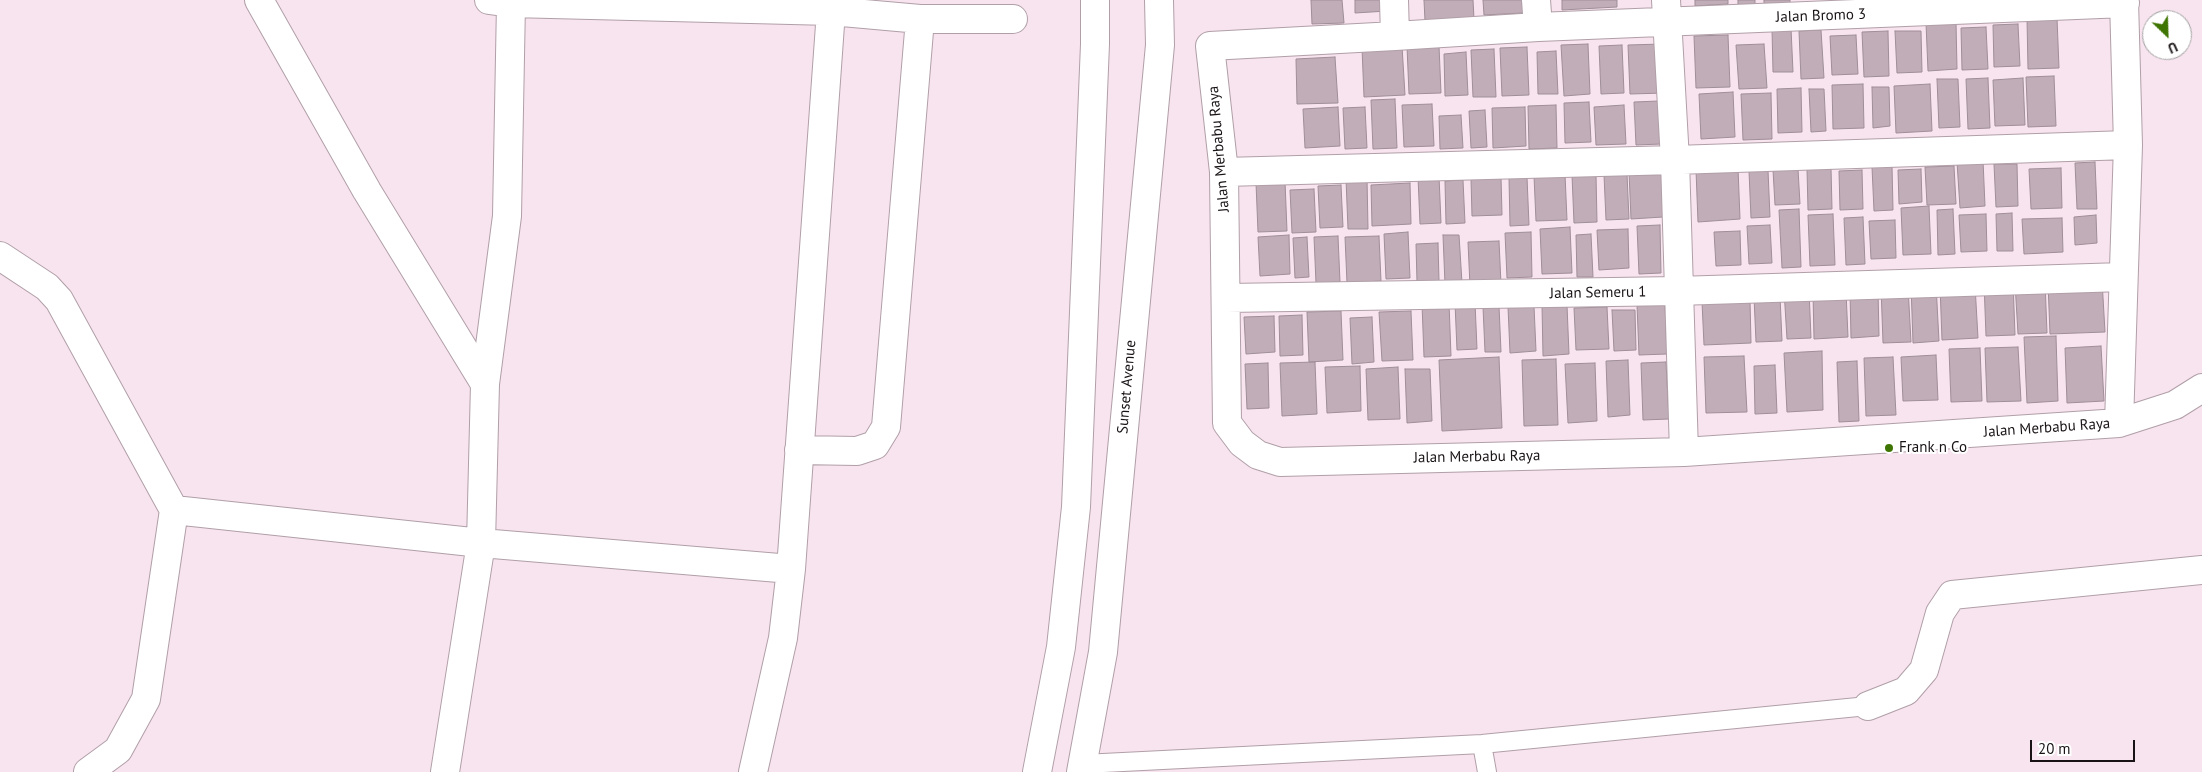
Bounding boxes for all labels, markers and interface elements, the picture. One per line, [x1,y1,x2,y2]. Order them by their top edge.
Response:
street label: Jalan Bromo 3 [1776,5,1866,27]
north arrow [2142,10,2192,60]
text: U [2165,38,2180,58]
street label: Jalan Merbabu Raya [1205,85,1233,213]
street label: Jalan Semeru 1 [1550,283,1646,303]
street label: Sunset Avenue [1114,339,1140,435]
street label: Jalan Merbabu Raya [1983,415,2111,441]
place label: Frank n Co [1899,439,1967,457]
marker: Frank n Co [1883,442,1895,454]
street label: Jalan Merbabu Raya [1413,447,1541,467]
scale bar [2032,730,2137,762]
text: 20 m [2038,739,2071,758]

